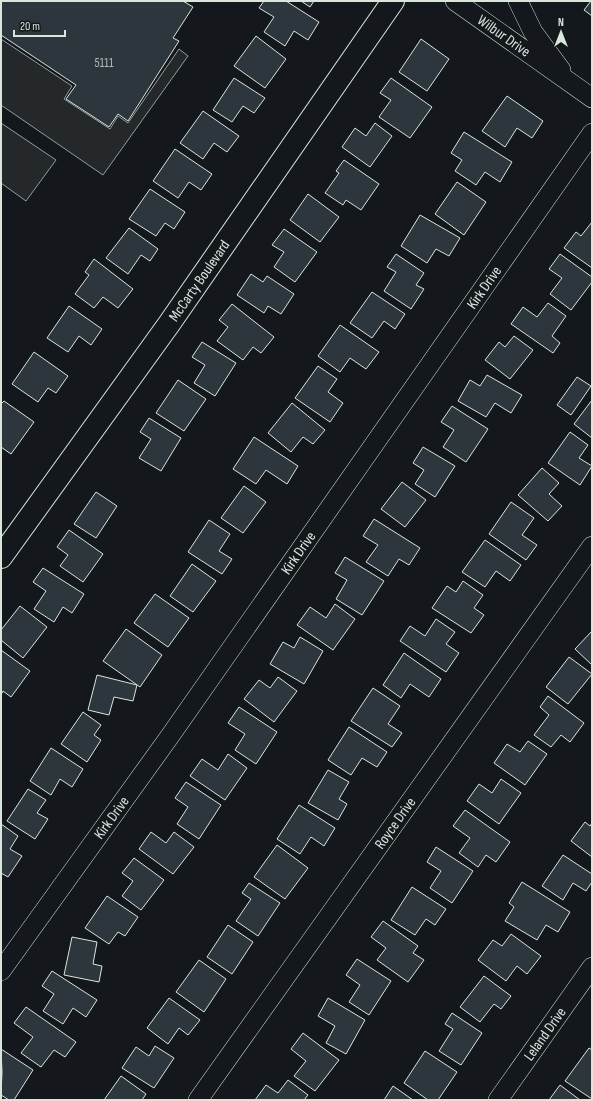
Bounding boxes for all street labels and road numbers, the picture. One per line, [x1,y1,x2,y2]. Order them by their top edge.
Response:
street label: Wilbur Drive [474,10,534,61]
street label: McCarty Boulevard [164,236,234,325]
street label: Kirk Drive [462,262,506,313]
street label: Kirk Drive [277,528,320,578]
street label: Kirk Drive [90,792,133,843]
street label: Royce Drive [370,793,420,853]
street label: Leland Drive [519,1003,570,1064]

